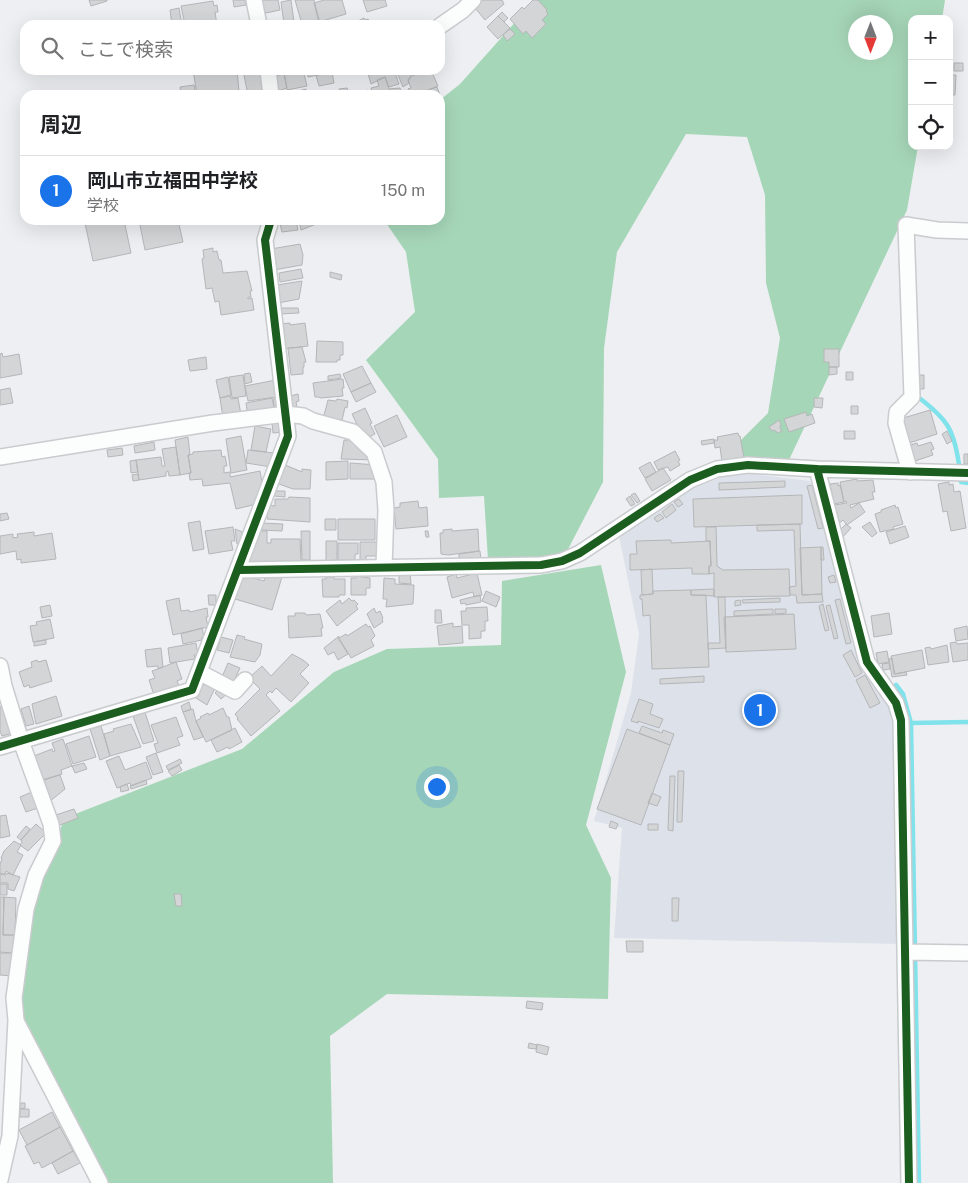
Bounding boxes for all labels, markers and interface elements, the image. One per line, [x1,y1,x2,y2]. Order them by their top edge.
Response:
north arrow [848,15,893,60]
map controls [908,15,953,150]
button: + [908,15,953,60]
search box [20,20,445,75]
icon: search [38,34,66,62]
text: ここで検索 [78,38,173,60]
button: − [908,60,953,105]
button: locate [908,105,953,150]
text: 周辺 [40,112,82,137]
text: 岡山市立福田中学校 [87,169,258,191]
text: 1 [53,181,59,200]
text: 150 m [381,181,425,200]
text: 学校 [87,196,119,215]
pin: 1 [744,691,776,729]
your location [424,774,450,800]

